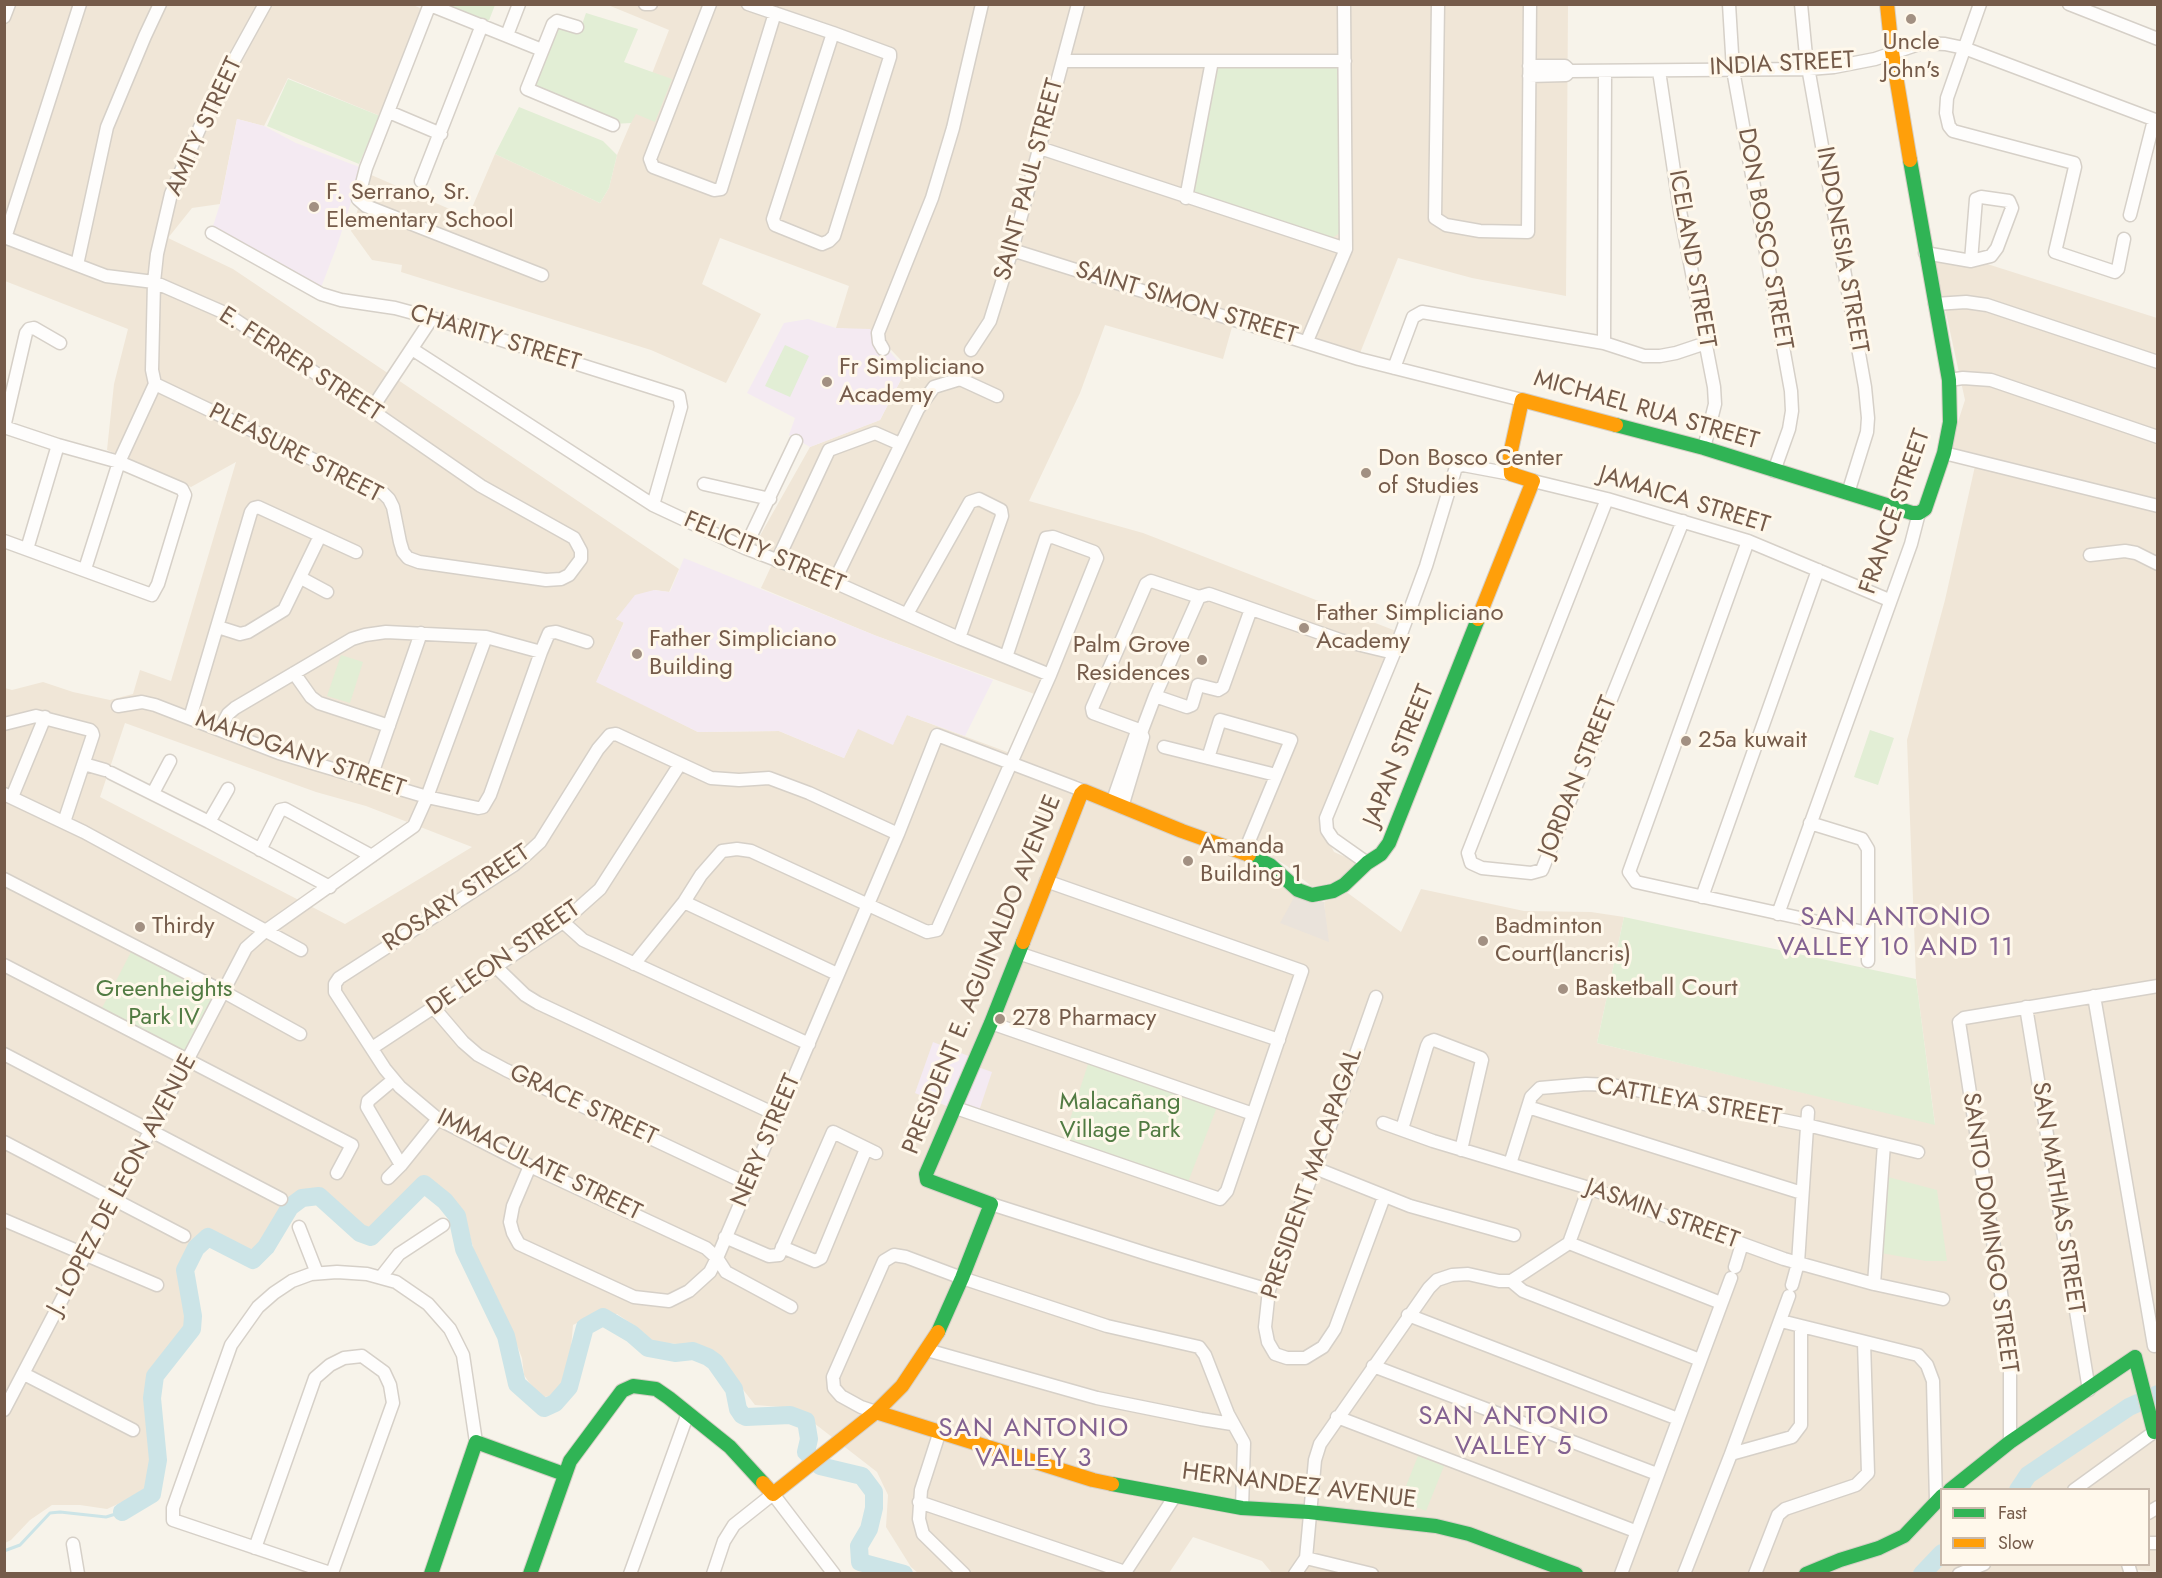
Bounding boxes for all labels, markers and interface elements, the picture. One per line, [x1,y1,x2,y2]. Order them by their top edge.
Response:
marker: Uncle John's [1904,12,1918,26]
place label: Uncle John's [1882,29,1940,85]
street label: INDIA STREET [1709,47,1855,83]
street label: AMITY STREET [160,53,250,201]
street label: SAINT PAUL STREET [989,76,1071,284]
street label: DON BOSCO STREET [1730,126,1798,352]
street label: INDONESIA STREET [1809,145,1873,355]
street label: ICELAND STREET [1661,168,1721,350]
place label: F. Serrano, Sr. Elementary School [326,179,514,235]
marker: F. Serrano, Sr. Elementary School [307,200,321,214]
street label: SAINT SIMON STREET [1072,257,1300,351]
street label: CHARITY STREET [406,299,584,379]
street label: E. FERRER STREET [213,302,387,428]
place label: Fr Simpliciano Academy [839,354,984,410]
street label: MICHAEL RUA STREET [1530,365,1762,457]
marker: Fr Simpliciano Academy [820,375,834,389]
street label: PLEASURE STREET [204,398,386,510]
street label: FRANCE STREET [1854,426,1938,598]
place label: Don Bosco Center of Studies [1378,445,1563,501]
street label: JAMAICA STREET [1595,461,1773,541]
marker: Don Bosco Center of Studies [1359,466,1373,480]
street label: FELICITY STREET [679,506,849,600]
place label: Father Simpliciano Academy [1316,600,1503,656]
marker: Father Simpliciano Academy [1297,621,1311,635]
place label: Father Simpliciano Building [649,626,836,682]
place label: Palm Grove Residences [1073,632,1190,688]
marker: Father Simpliciano Building [630,647,644,661]
marker: Palm Grove Residences [1195,653,1209,667]
street label: JAPAN STREET [1359,681,1441,831]
street label: JORDAN STREET [1534,692,1624,862]
street label: MAHOGANY STREET [191,706,409,804]
place label: 25a kuwait [1698,727,1807,755]
marker: 25a kuwait [1679,734,1693,748]
street label: PRESIDENT E. AGUINALDO AVENUE [898,791,1068,1159]
place label: Amanda Building 1 [1200,833,1302,889]
street label: ROSARY STREET [378,839,536,959]
marker: Amanda Building 1 [1181,854,1195,868]
street label: DE LEON STREET [422,895,586,1023]
district label: SAN ANTONIO VALLEY 10 AND 11 [1777,903,2015,964]
place label: Thirdy [152,913,214,941]
place label: Badminton Court(lancris) [1495,913,1631,969]
marker: Thirdy [133,920,147,934]
marker: Badminton Court(lancris) [1476,934,1490,948]
place label: Basketball Court [1575,975,1738,1003]
park label: Greenheights Park IV [96,976,232,1032]
marker: Basketball Court [1556,982,1570,996]
place label: 278 Pharmacy [1012,1005,1156,1033]
marker: 278 Pharmacy [993,1012,1007,1026]
street label: PRESIDENT MACAPAGAL [1257,1045,1369,1303]
street label: J. LOPEZ DE LEON AVENUE [42,1050,204,1320]
street label: GRACE STREET [505,1059,661,1153]
street label: NERY STREET [726,1070,808,1212]
street label: CATTLEYA STREET [1595,1073,1783,1133]
street label: SAN MATHIAS STREET [2024,1080,2090,1316]
park label: Malacañang Village Park [1059,1089,1181,1145]
street label: SANTO DOMINGO STREET [1955,1091,2023,1375]
street label: IMMACULATE STREET [432,1104,646,1228]
street label: JASMIN STREET [1581,1174,1743,1256]
district label: SAN ANTONIO VALLEY 5 [1418,1402,1610,1464]
district label: SAN ANTONIO VALLEY 3 [938,1414,1130,1476]
street label: HERNANDEZ AVENUE [1180,1458,1418,1516]
legend [1940,1488,2150,1566]
text: Fast [1998,1500,2027,1526]
text: Slow [1998,1530,2034,1556]

